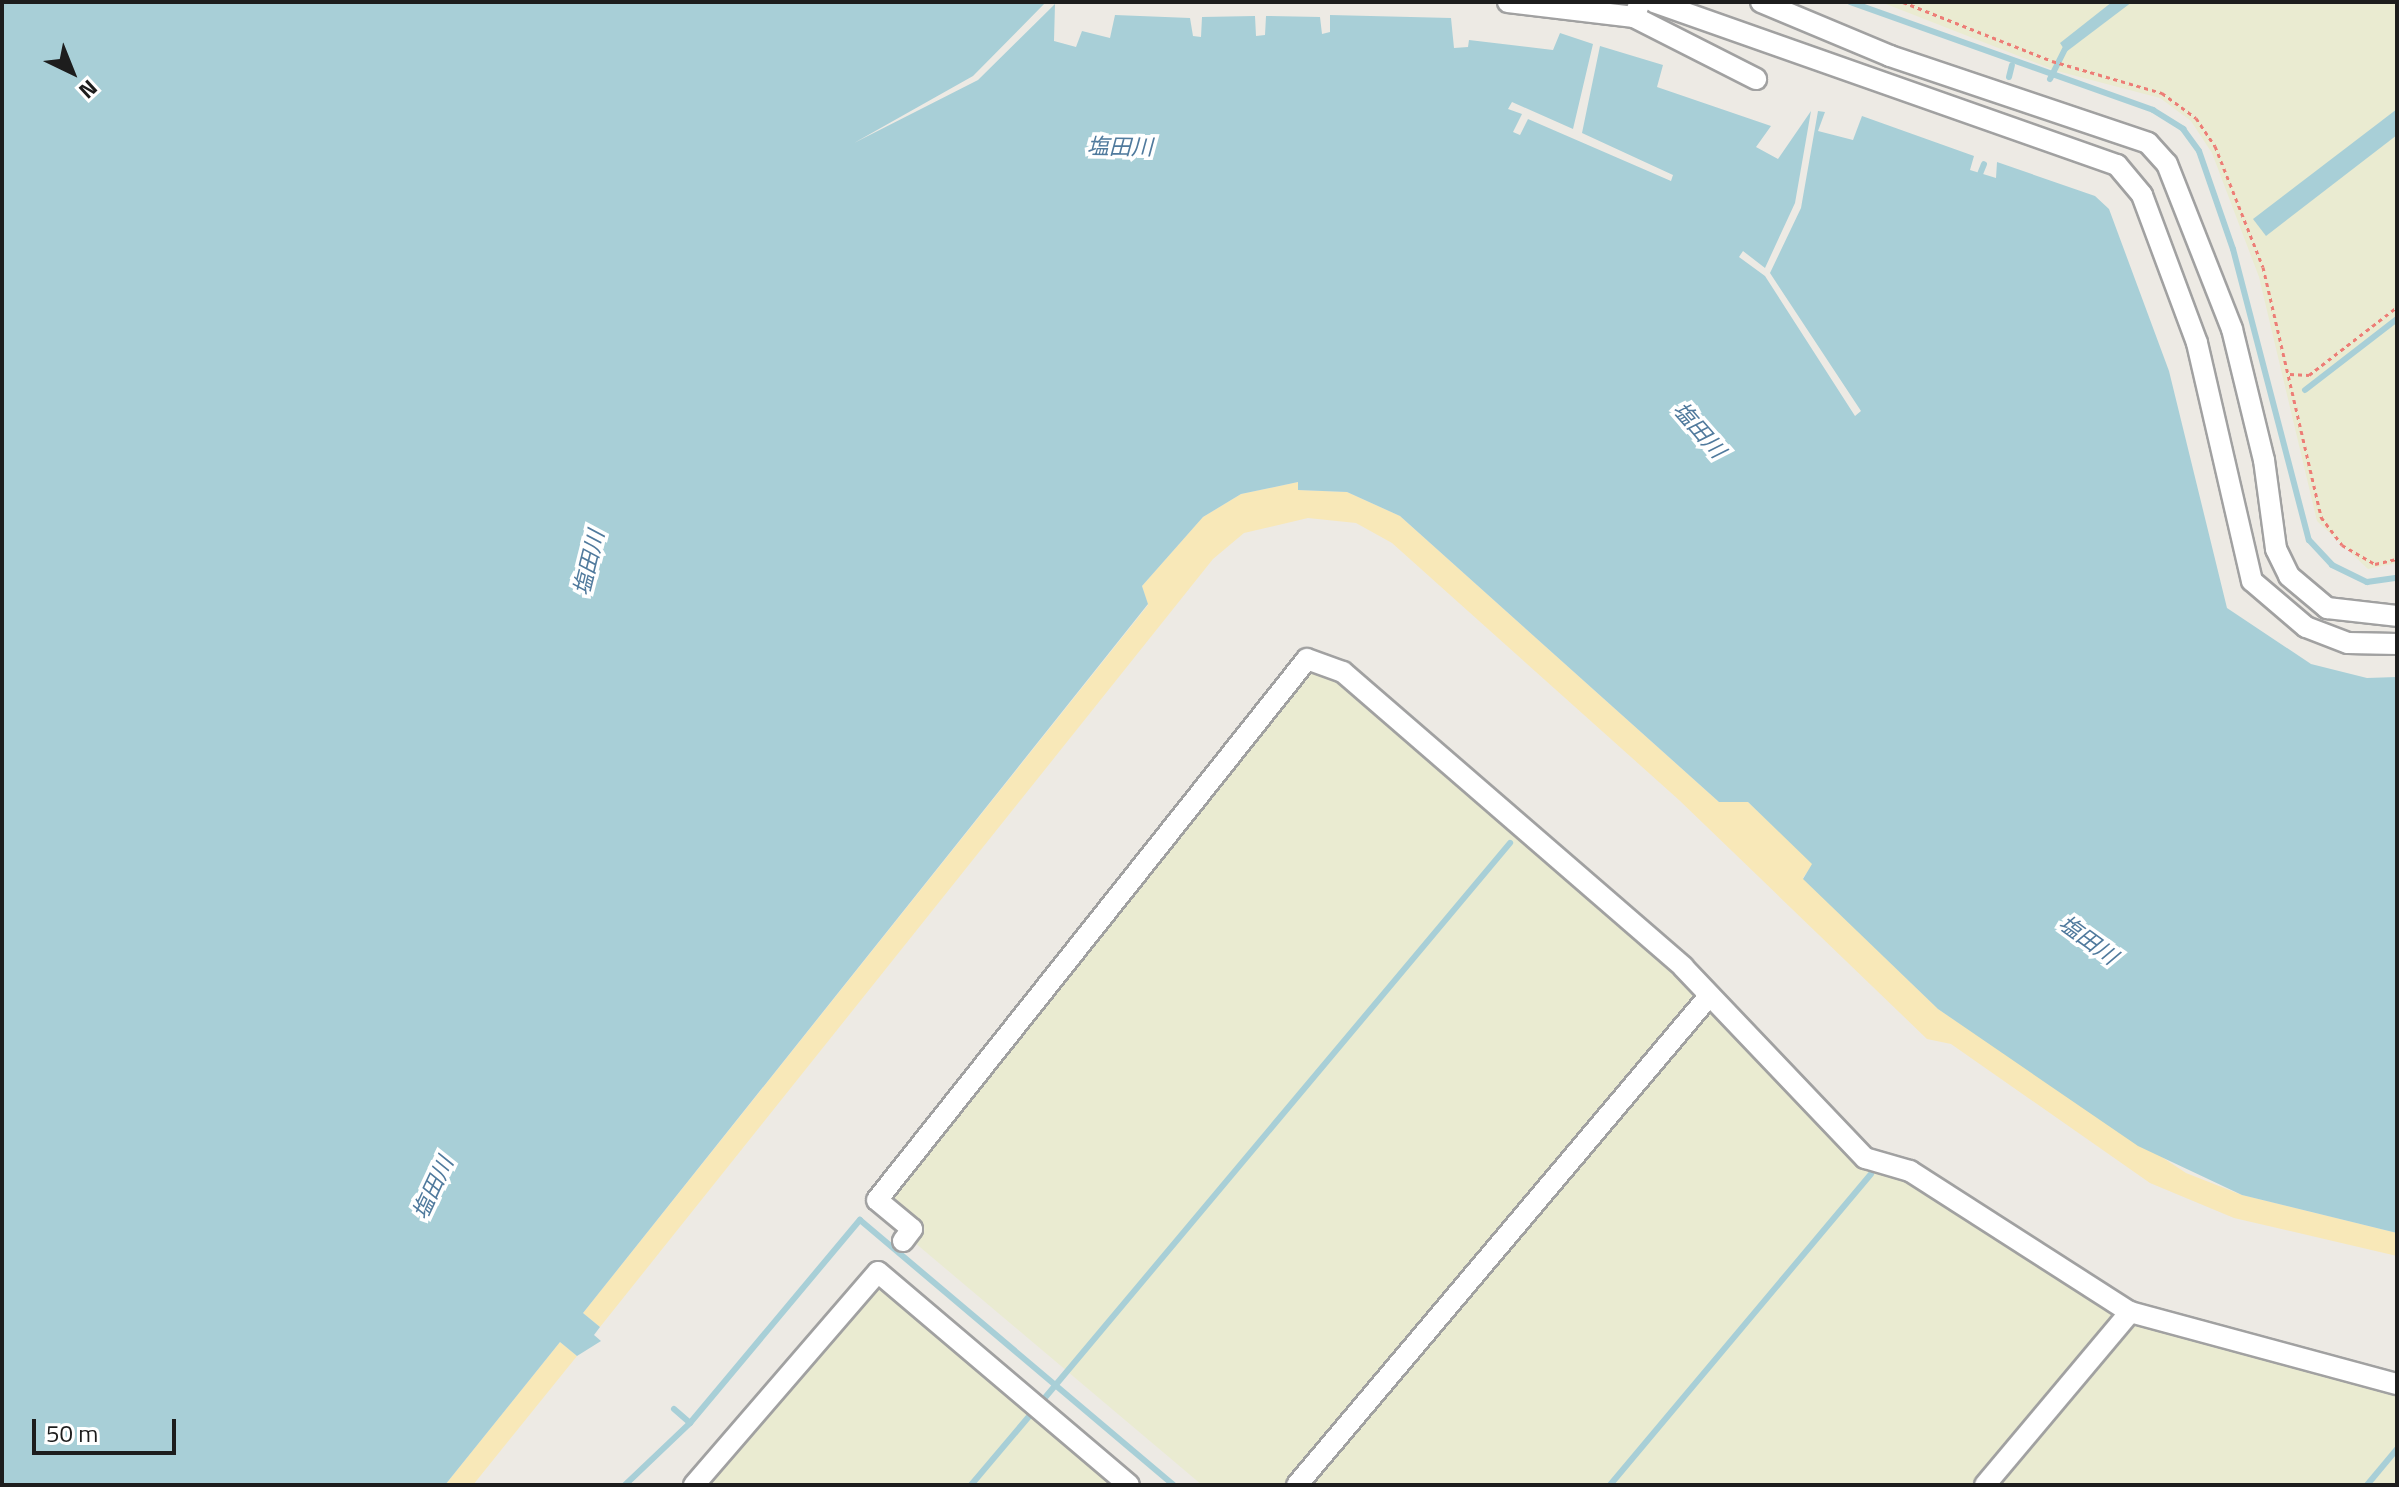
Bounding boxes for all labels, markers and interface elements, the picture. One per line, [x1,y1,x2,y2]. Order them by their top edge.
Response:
north arrow [32,32,112,112]
text: N [71,72,106,107]
water label: 塩田川 [1087,133,1153,161]
water label: 塩田川 [1667,396,1731,464]
water label: 塩田川 [568,528,610,598]
water label: 塩田川 [2054,910,2122,970]
water label: 塩田川 [407,1153,459,1223]
scale bar [36,1403,180,1453]
text: 50 m [46,1415,98,1451]

